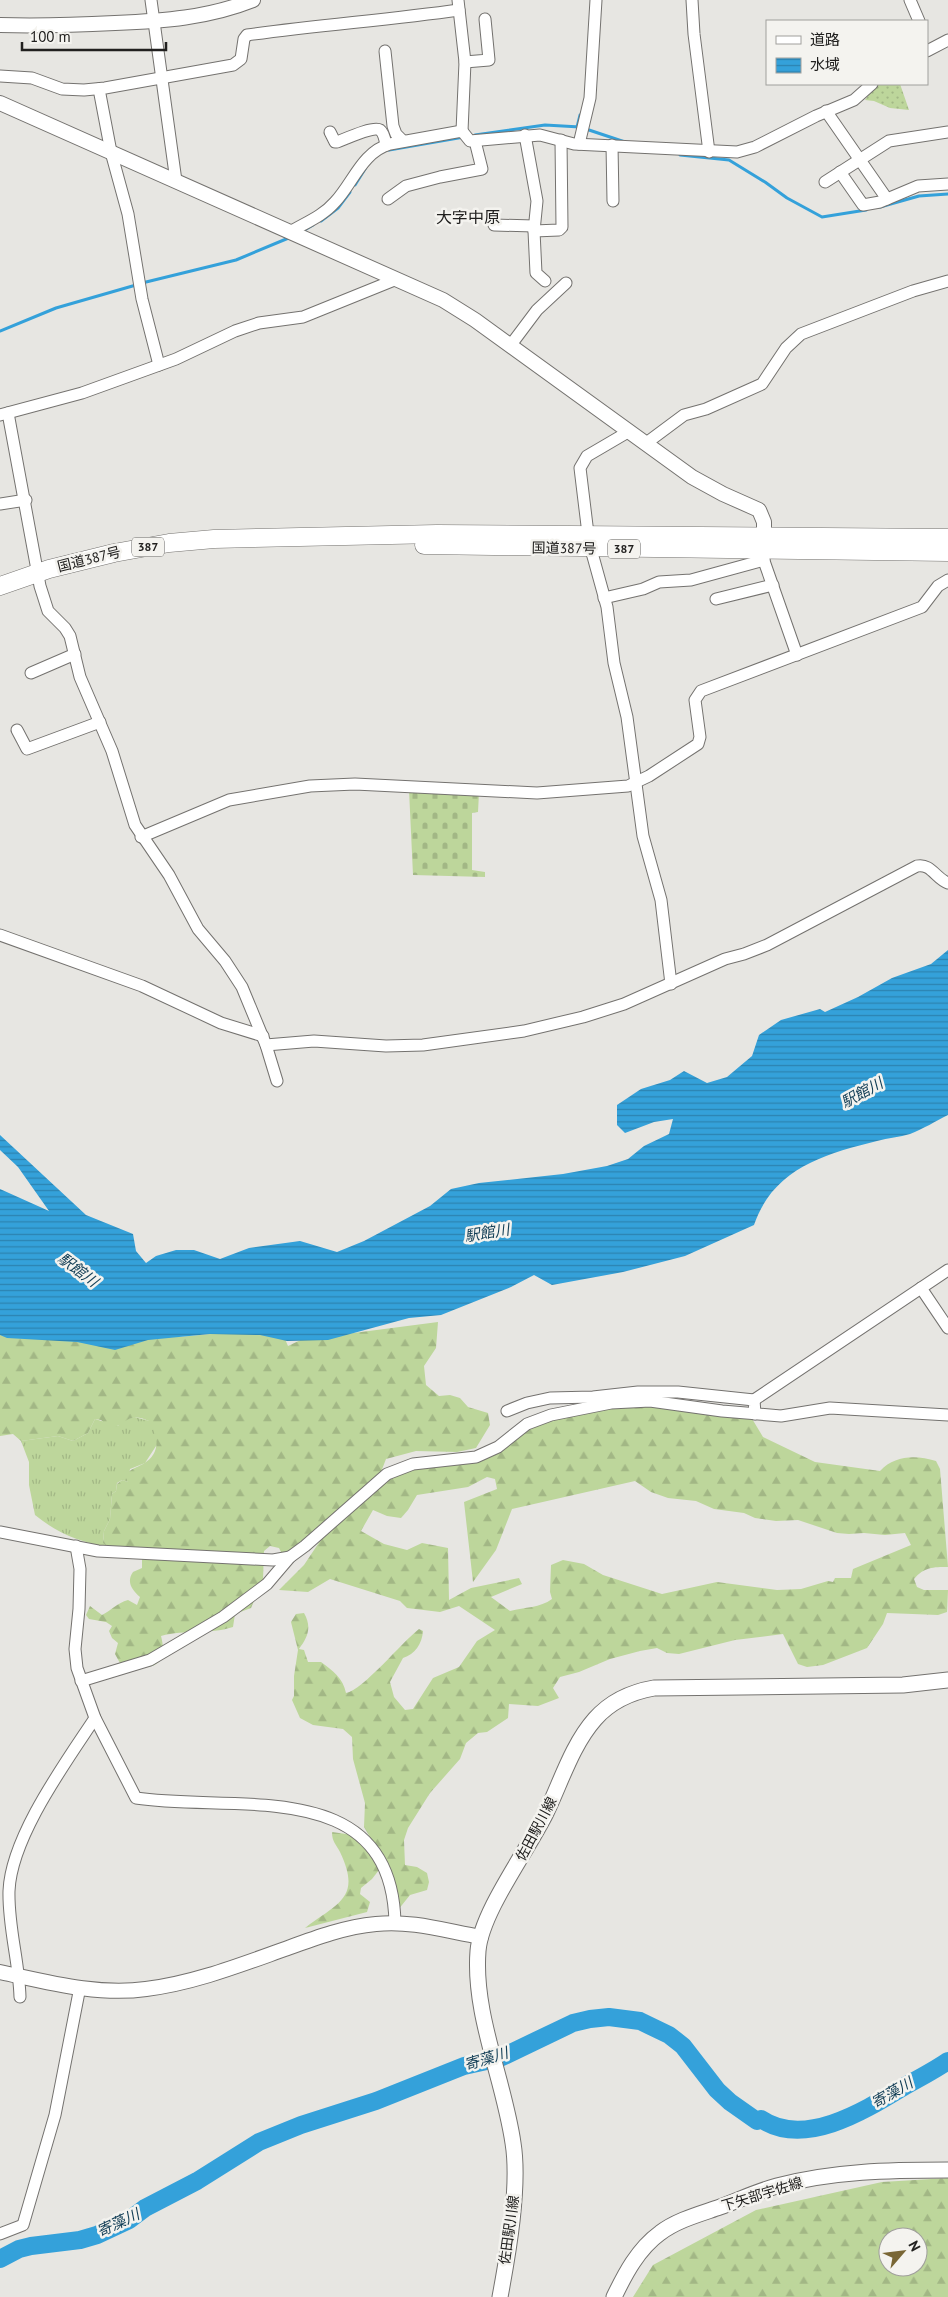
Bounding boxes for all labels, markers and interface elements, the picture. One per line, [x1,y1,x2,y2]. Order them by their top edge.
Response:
scale bar [22,20,166,52]
legend [766,20,928,85]
text: 100 m [30,27,71,46]
text: 道路 [810,30,840,49]
text: 水域 [810,55,840,74]
district label: 大字中原 [436,207,500,227]
road number: 387 [132,538,164,556]
street label: 国道387号 [531,538,597,558]
road number: 387 [608,540,640,558]
street label: 国道387号 [55,542,123,576]
water label: 駅館川 [837,1072,888,1112]
water label: 駅館川 [463,1219,513,1245]
water label: 駅館川 [55,1248,104,1292]
street label: 佐田駅川線 [512,1794,560,1864]
water label: 寄藻川 [462,2042,512,2074]
water label: 寄藻川 [868,2072,918,2112]
street label: 下矢部宇佐線 [719,2173,805,2215]
street label: 佐田駅川線 [495,2194,523,2266]
water label: 寄藻川 [93,2204,144,2241]
north arrow [878,2227,928,2277]
text: N [904,2238,925,2254]

